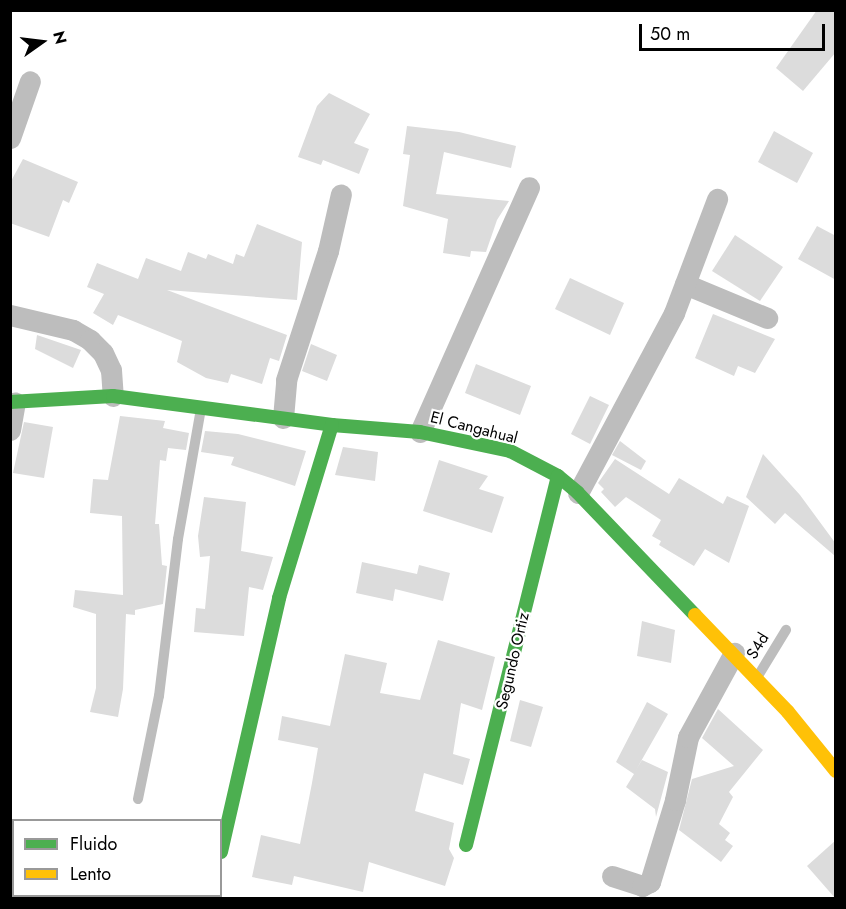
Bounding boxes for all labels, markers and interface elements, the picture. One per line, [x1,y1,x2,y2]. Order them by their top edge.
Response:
north arrow [12,12,72,72]
scale bar [642,12,828,50]
text: 50 m [650,21,690,47]
text: N [47,29,73,46]
street label: El Cangahual [428,408,520,448]
street label: Segundo Ortiz [493,611,533,711]
street label: S4d [743,629,773,663]
legend [12,819,222,897]
text: Fluido [70,831,117,857]
text: Lento [70,861,111,887]

